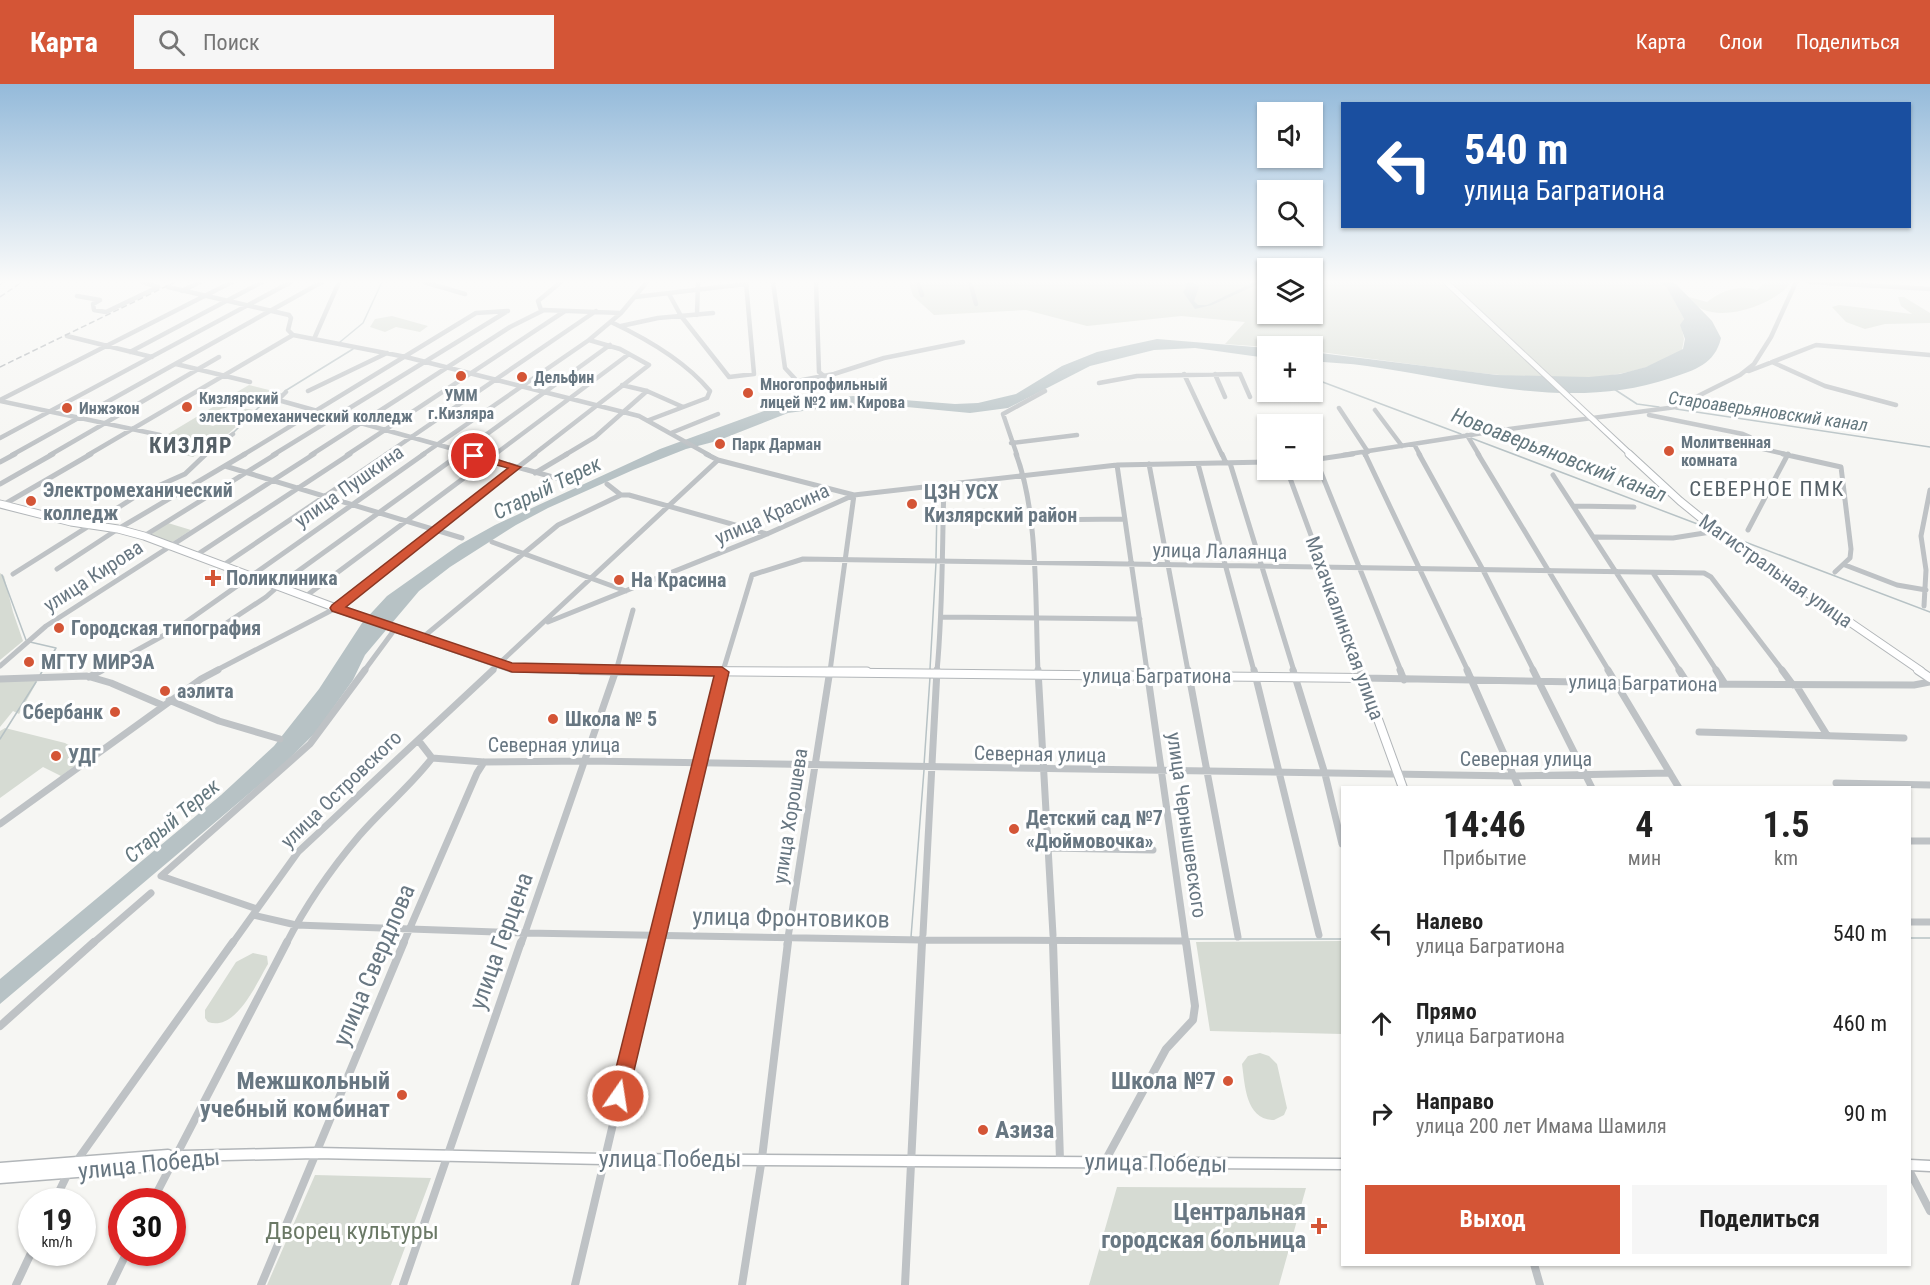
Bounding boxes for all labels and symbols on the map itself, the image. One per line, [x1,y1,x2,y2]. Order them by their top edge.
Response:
place label: Дельфин [534,368,594,387]
marker: УММ г.Кизляра [454,369,468,383]
marker: Дельфин [515,370,529,384]
place label: Многопрофильный лицей №2 им. Кирова [760,375,906,412]
place label: УММ г.Кизляра [428,386,495,423]
marker: Многопрофильный лицей №2 им. Кирова [741,386,755,400]
water label: Староаверьяновский канал [1667,387,1869,435]
place label: Кизлярский электромеханический колледж [199,389,413,426]
place label: Инжэкон [79,399,140,418]
marker: Кизлярский электромеханический колледж [180,400,194,414]
marker: Инжэкон [60,401,74,415]
water label: Новоаверьяновский канал [1448,403,1670,507]
pin [448,430,499,481]
district label: КИЗЛЯР [149,433,233,458]
place label: Молитвенная комната [1681,433,1771,470]
place label: Парк Дарман [732,435,821,454]
marker: Парк Дарман [713,437,727,451]
street label: улица Пушкина [290,440,408,532]
marker: Молитвенная комната [1662,444,1676,458]
water label: Старый Терек [489,451,606,524]
district label: СЕВЕРНОЕ ПМК [1689,477,1845,501]
place label: Электромеханический колледж [43,478,233,525]
street label: улица Красина [711,478,833,550]
place label: ЦЗН УСХ Кизлярский район [924,480,1077,527]
marker: Электромеханический колледж [24,494,38,508]
marker: ЦЗН УСХ Кизлярский район [905,497,919,511]
street label: Магистральная улица [1695,509,1857,633]
street label: Махачкалинская улица [1301,533,1389,723]
street label: улица Кирова [39,535,147,617]
street label: улица Лалаянца [1153,538,1287,564]
place label: Поликлиника [226,566,338,590]
place label: На Красина [631,568,727,592]
marker: Поликлиника [204,569,222,587]
marker: На Красина [612,573,626,587]
place label: Городская типография [71,616,261,640]
marker: Городская типография [52,621,66,635]
place label: МГТУ МИРЭА [41,650,154,674]
marker: МГТУ МИРЭА [22,655,36,669]
street label: улица Багратиона [1083,664,1231,688]
street label: улица Багратиона [1568,670,1718,696]
place label: аэлита [177,679,234,703]
marker: аэлита [158,684,172,698]
place label: Сбербанк [23,700,103,724]
marker: Сбербанк [108,705,122,719]
place label: Школа № 5 [565,707,657,731]
marker: Школа № 5 [546,712,560,726]
street label: улица Островского [276,725,406,853]
street label: улица Чернышевского [1162,730,1212,920]
street label: Северная улица [488,733,620,757]
street label: Северная улица [974,741,1106,767]
place label: УДГ [68,744,101,768]
street label: улица Хорошева [767,747,813,885]
street label: Северная улица [1460,747,1592,771]
marker: УДГ [49,749,63,763]
water label: Старый Терек [119,773,225,868]
place label: Детский сад №7 «Дюймовочка» [1026,806,1163,853]
marker: Детский сад №7 «Дюймовочка» [1007,822,1021,836]
street label: улица Герцена [463,869,539,1013]
street label: улица Свердлова [327,880,421,1050]
street label: улица Фронтовиков [692,902,890,934]
position arrow [586,1064,650,1128]
place label: Межшкольный учебный комбинат [200,1067,390,1123]
place label: Школа №7 [1111,1067,1216,1095]
marker: Школа №7 [1221,1074,1235,1088]
marker: Межшкольный учебный комбинат [395,1088,409,1102]
place label: Азиза [995,1116,1054,1144]
marker: Азиза [976,1123,990,1137]
street label: улица Победы [77,1143,221,1185]
street label: улица Победы [599,1145,741,1173]
street label: улица Победы [1084,1148,1228,1178]
speed limit sign: 30 [108,1188,186,1266]
place label: Центральная городская больница [1101,1198,1306,1254]
park label: Дворец культуры [265,1217,439,1245]
marker: Центральная городская больница [1310,1217,1328,1235]

